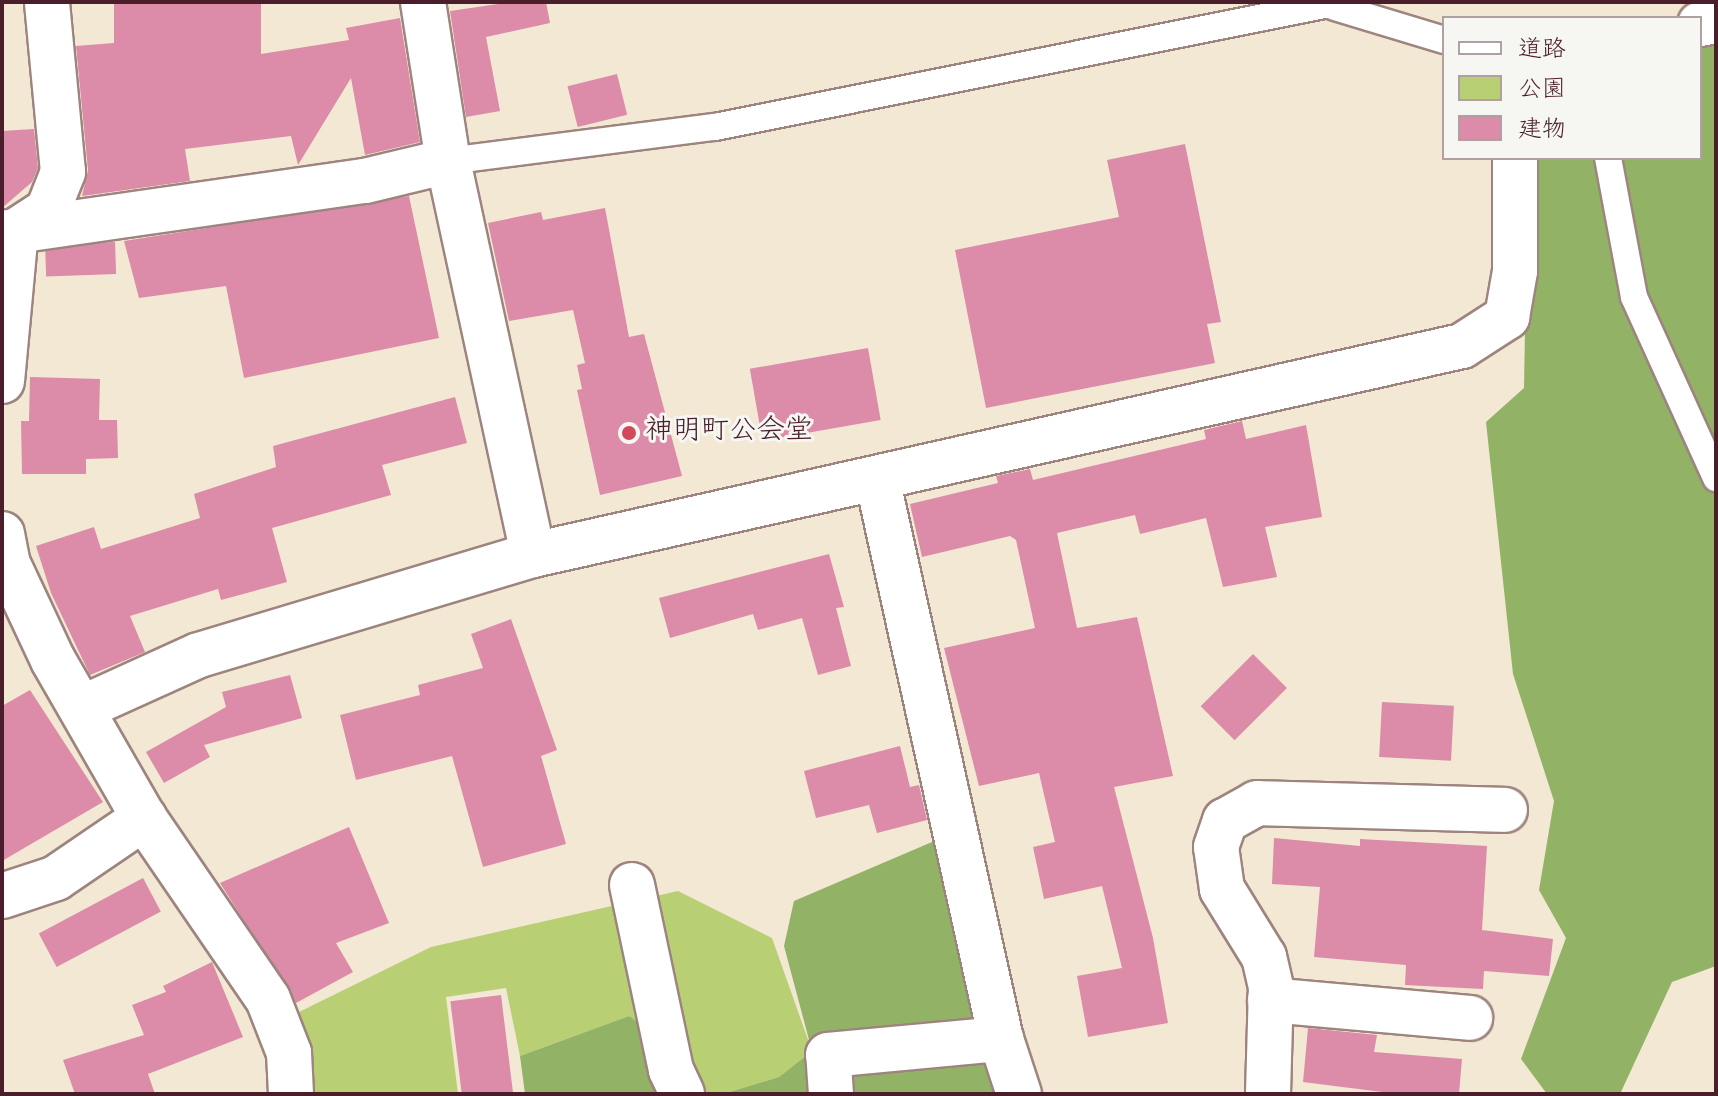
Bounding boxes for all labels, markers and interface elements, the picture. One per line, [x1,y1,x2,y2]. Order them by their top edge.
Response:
legend [1442,16,1702,160]
text: 道路 [1518,34,1566,68]
text: 公園 [1518,74,1566,108]
text: 建物 [1518,114,1566,148]
place label: 神明町公会堂 [645,416,813,450]
marker: 神明町公会堂 [620,424,638,442]

